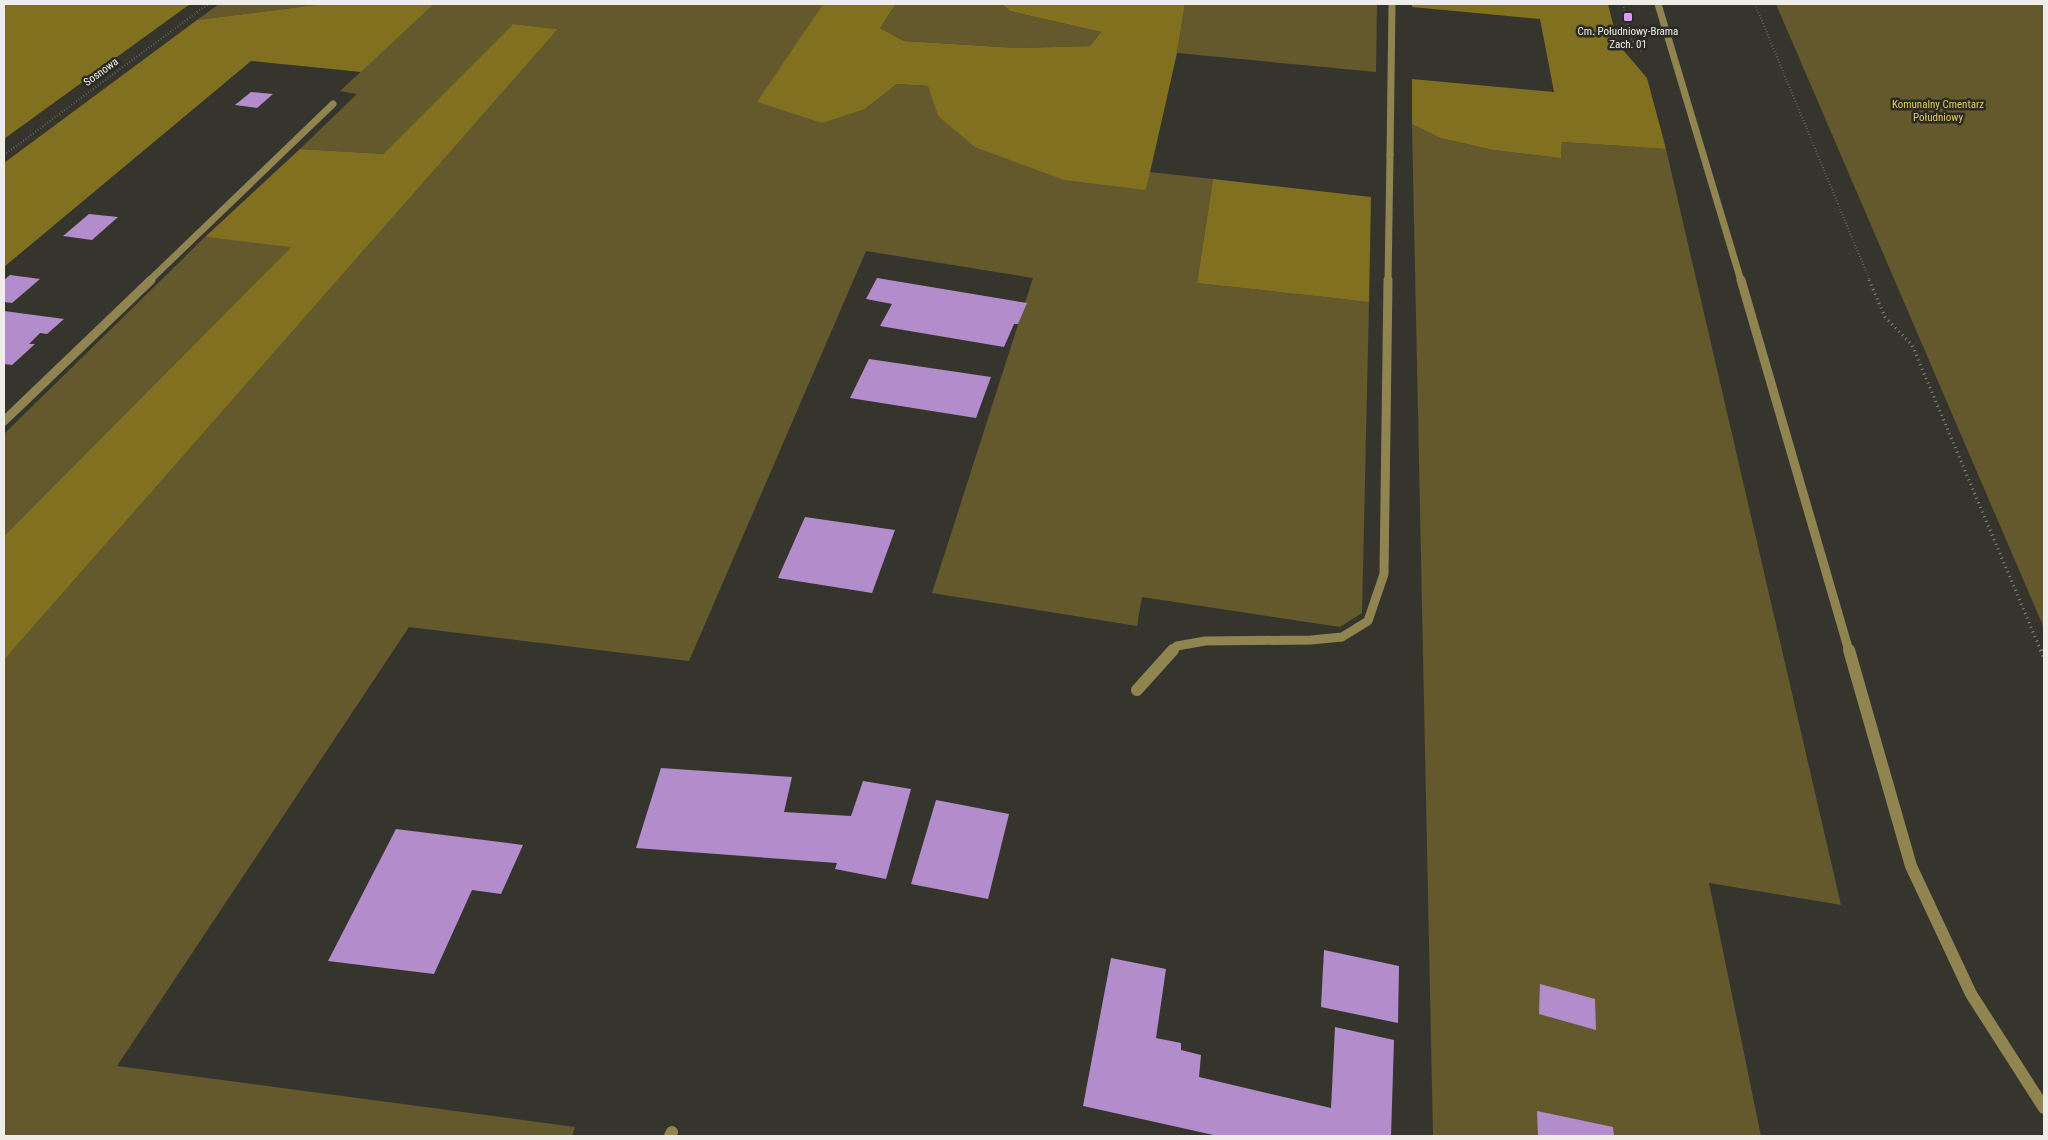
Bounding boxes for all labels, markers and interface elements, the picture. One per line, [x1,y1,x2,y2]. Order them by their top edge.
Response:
marker: Cm. Południowy-Brama Zach. 01 [1622,11,1634,23]
place label: Cm. Południowy-Brama Zach. 01 [1578,25,1678,51]
street label: Sosnowa [81,55,121,89]
park label: Komunalny Cmentarz Południowy [1892,98,1984,124]

